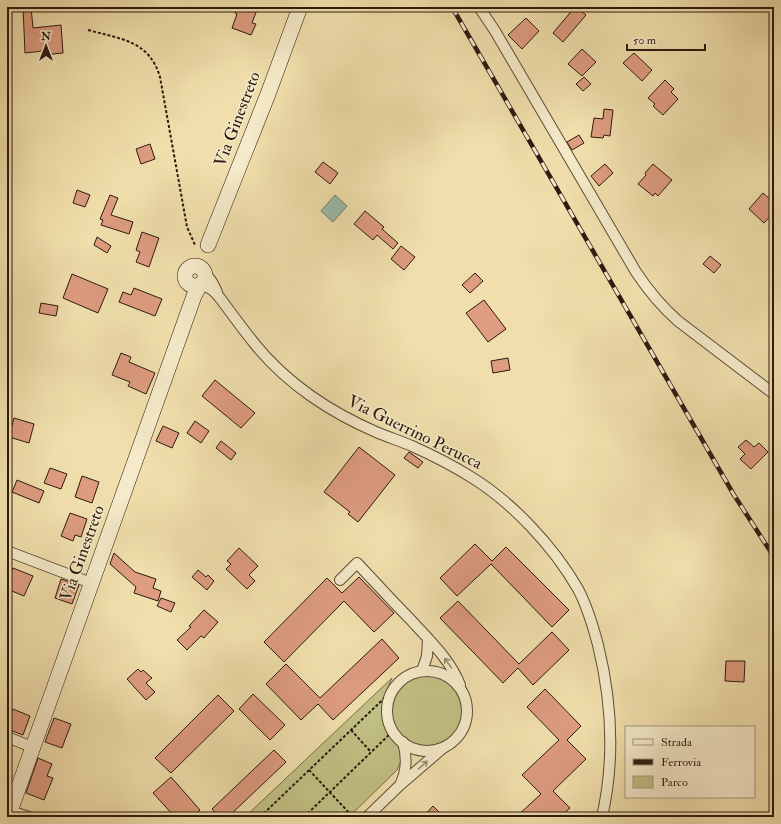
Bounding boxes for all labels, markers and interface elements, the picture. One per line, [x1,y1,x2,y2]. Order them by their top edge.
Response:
north arrow [26,26,66,66]
scale bar [627,26,705,52]
text: N [40,30,52,43]
text: 50 m [633,33,657,48]
street label: Via Ginestreto [209,69,265,169]
street label: Via Guerrino Perucca [344,390,487,474]
street label: Via Ginestreto [55,502,109,604]
one-way arrow [444,658,452,669]
legend [625,726,755,798]
text: Strada [661,735,693,750]
text: Ferrovia [661,755,702,770]
one-way arrow [417,761,428,770]
text: Parco [661,775,688,790]

